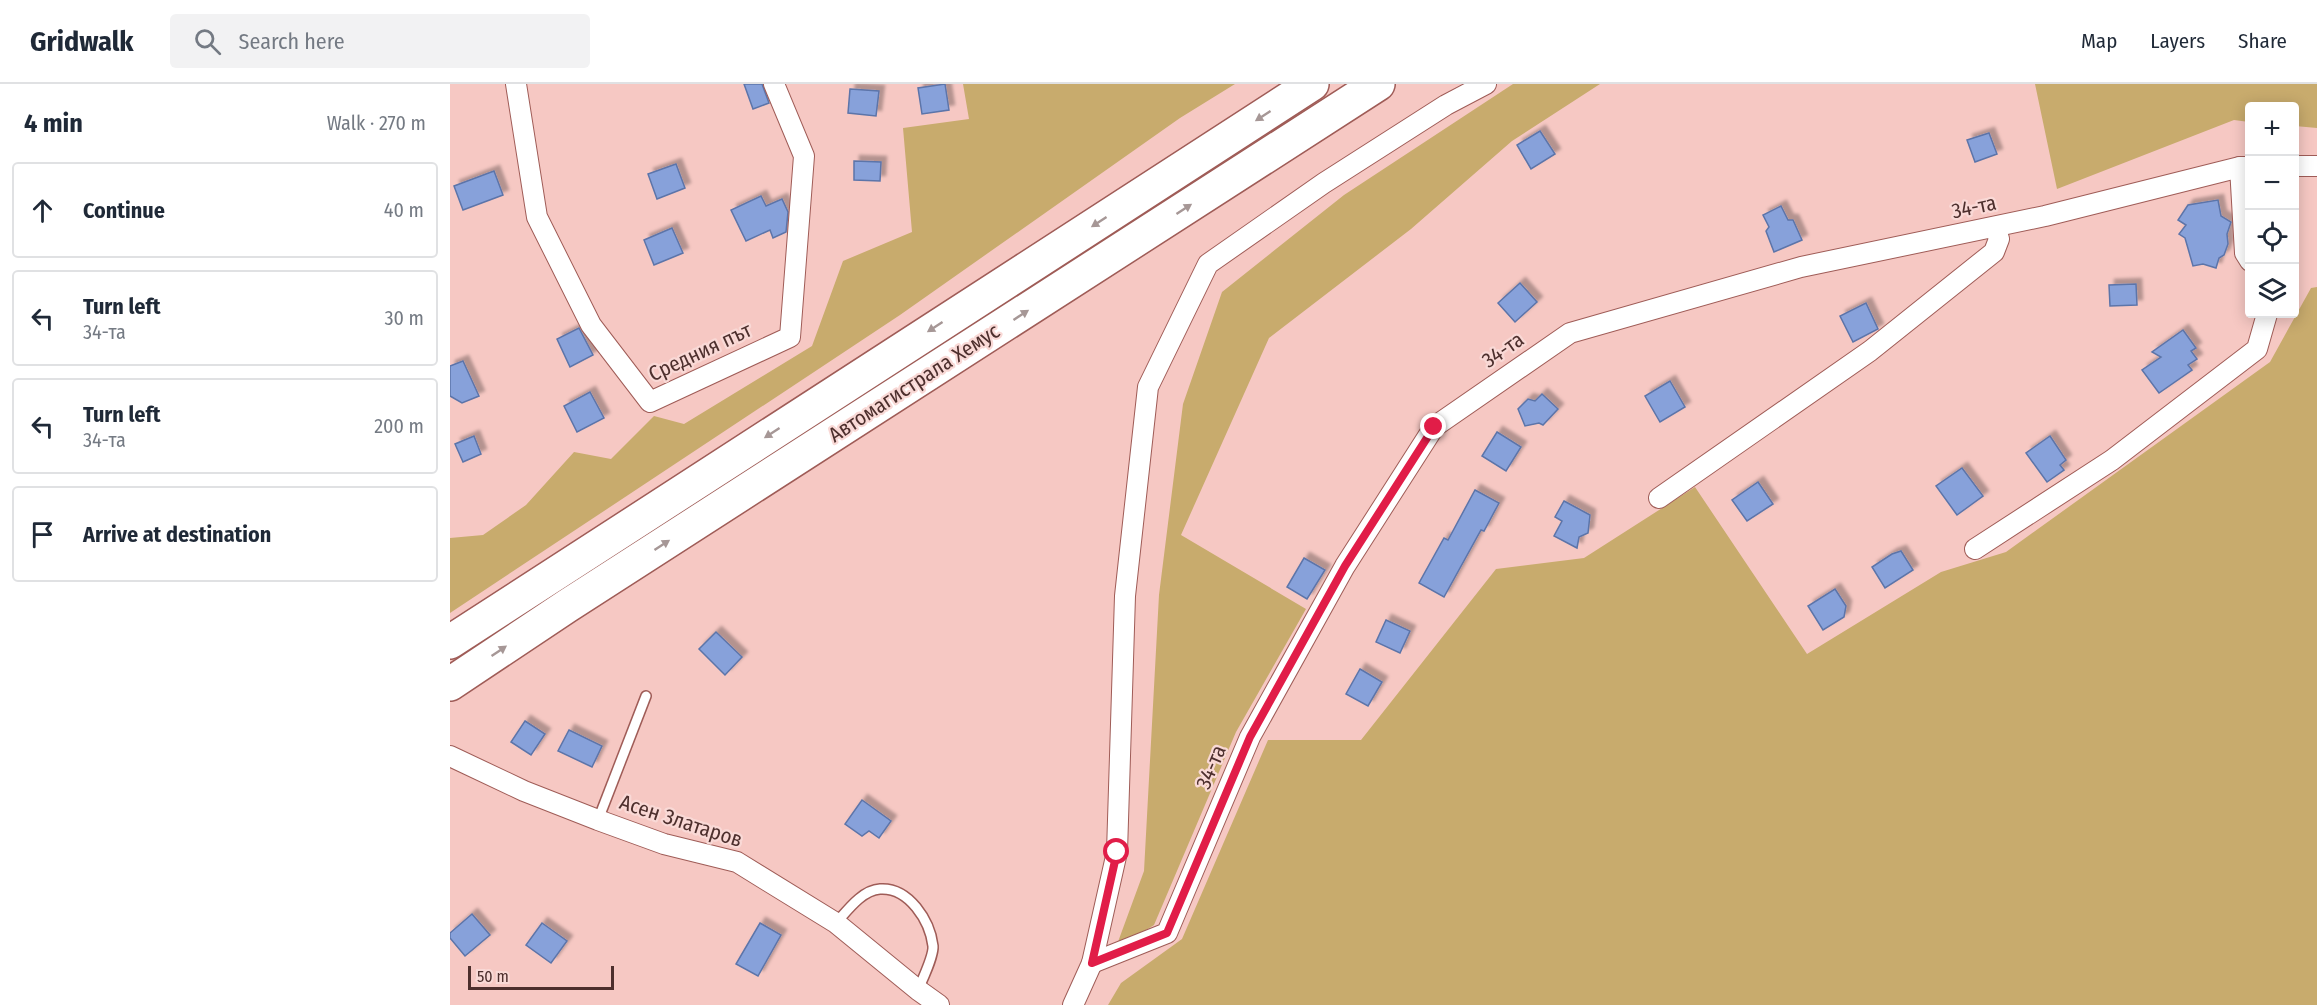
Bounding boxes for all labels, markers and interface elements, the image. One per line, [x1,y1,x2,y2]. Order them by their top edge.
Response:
search box [170,14,590,68]
text: Gridwalk [30,25,134,58]
icon: search [191,25,224,58]
text: Search here [239,28,345,55]
text: Map [2081,28,2117,54]
text: Layers [2150,28,2205,54]
text: Share [2238,28,2287,54]
map controls [2245,102,2299,318]
button: + [2245,102,2299,156]
text: 4 min [24,108,83,139]
one-way arrow [1255,110,1271,121]
text: Walk · 270 m [327,111,426,135]
button: − [2245,156,2299,210]
street label: 34-та [1949,190,1999,224]
icon: ahead [26,194,59,227]
text: Continue [83,197,165,224]
text: 40 m [384,198,424,222]
one-way arrow [1176,203,1192,215]
button: locate [2245,210,2299,264]
one-way arrow [1091,216,1107,227]
button: layers [2245,264,2299,318]
text: Turn left [83,293,161,320]
icon: left [26,302,59,335]
text: 30 m [384,306,424,330]
one-way arrow [1012,309,1029,320]
street label: Средния път [644,317,756,387]
street label: Автомагистрала Хемус [824,318,1004,448]
text: 34-та [83,320,126,344]
one-way arrow [927,322,944,333]
street label: 34-та [1477,326,1529,374]
text: Turn left [83,401,161,428]
icon: left [26,410,59,443]
route end [1420,413,1446,439]
text: 200 m [374,414,424,438]
text: 34-та [83,428,126,452]
one-way arrow [764,428,780,439]
icon: arrive [26,518,59,551]
text: Arrive at destination [83,521,271,548]
one-way arrow [654,540,670,551]
one-way arrow [490,646,507,657]
street label: 34-та [1190,741,1232,793]
street label: Асен Златаров [616,789,746,853]
route start [1103,838,1129,864]
scale bar [468,963,614,990]
text: 50 m [477,967,509,986]

